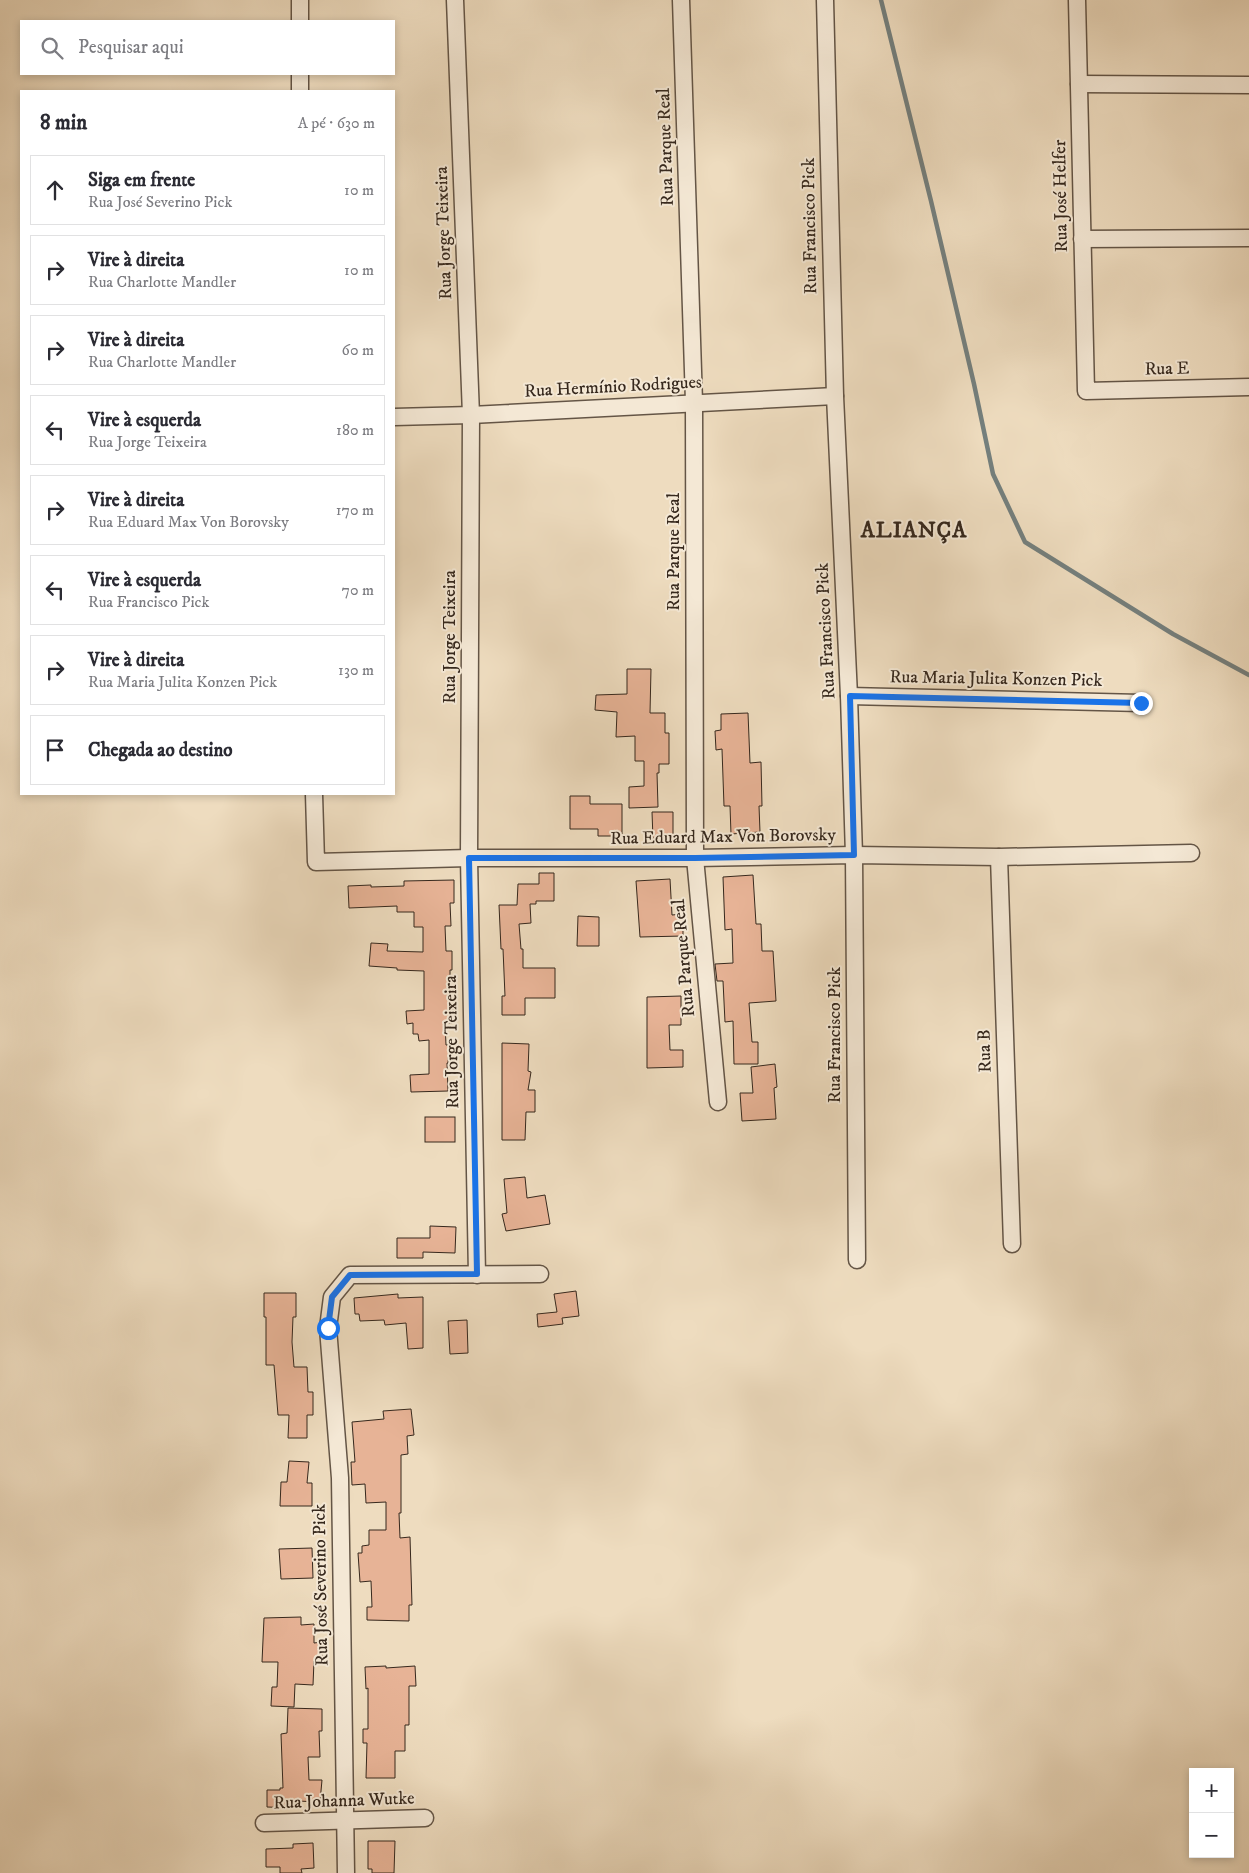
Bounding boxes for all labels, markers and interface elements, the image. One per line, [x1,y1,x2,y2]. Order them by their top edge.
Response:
search box [20,20,395,75]
icon: search [38,34,66,62]
text: Pesquisar aqui [78,36,184,59]
street label: Rua Parque Real [653,87,679,206]
text: 8 min [40,110,87,136]
text: A pé · 630 m [298,113,375,133]
street label: Rua José Helfer [1049,139,1073,252]
street label: Rua Francisco Pick [798,157,822,294]
street label: Rua Jorge Teixeira [431,166,457,300]
text: Siga em frente [88,169,195,192]
icon: ahead [41,176,69,204]
text: 10 m [344,180,374,200]
text: Rua José Severino Pick [88,192,232,212]
text: Vire à direita [88,249,184,272]
icon: right [41,256,69,284]
text: 10 m [344,260,374,280]
text: Rua Charlotte Mandler [88,272,236,292]
text: Vire à direita [88,329,184,352]
icon: right [41,336,69,364]
text: 60 m [342,340,374,360]
text: Rua Charlotte Mandler [88,352,236,372]
street label: Rua E [1144,358,1190,380]
street label: Rua Hermínio Rodrigues [524,371,702,403]
text: Vire à esquerda [88,409,201,432]
icon: left [41,416,69,444]
text: 180 m [336,420,374,440]
text: Rua Jorge Teixeira [88,432,207,452]
text: Vire à direita [88,489,184,512]
street label: Rua Parque Real [663,492,685,611]
icon: right [41,496,69,524]
text: 170 m [336,500,374,520]
text: Rua Eduard Max Von Borovsky [88,512,289,532]
district label: ALIANÇA [860,517,967,544]
street label: Rua Francisco Pick [811,562,841,700]
text: Vire à esquerda [88,569,201,592]
street label: Rua Jorge Teixeira [439,570,461,704]
icon: left [41,576,69,604]
text: 70 m [342,580,374,600]
text: Rua Francisco Pick [88,592,209,612]
text: Vire à direita [88,649,184,672]
icon: right [41,656,69,684]
text: 130 m [338,660,374,680]
street label: Rua Maria Julita Konzen Pick [889,666,1103,692]
text: Rua Maria Julita Konzen Pick [88,672,277,692]
route end [1130,692,1153,715]
icon: arrive [41,736,69,764]
text: Chegada ao destino [88,739,233,762]
street label: Rua Eduard Max Von Borovsky [610,824,837,850]
street label: Rua Parque Real [668,898,700,1018]
street label: Rua Francisco Pick [824,967,846,1103]
street label: Rua Jorge Teixeira [440,975,464,1109]
street label: Rua B [973,1029,997,1073]
route start [317,1317,340,1340]
street label: Rua José Severino Pick [309,1504,333,1666]
map controls [1189,1768,1234,1858]
button: + [1189,1768,1234,1813]
street label: Rua Johanna Wutke [273,1788,415,1814]
button: − [1189,1813,1234,1858]

